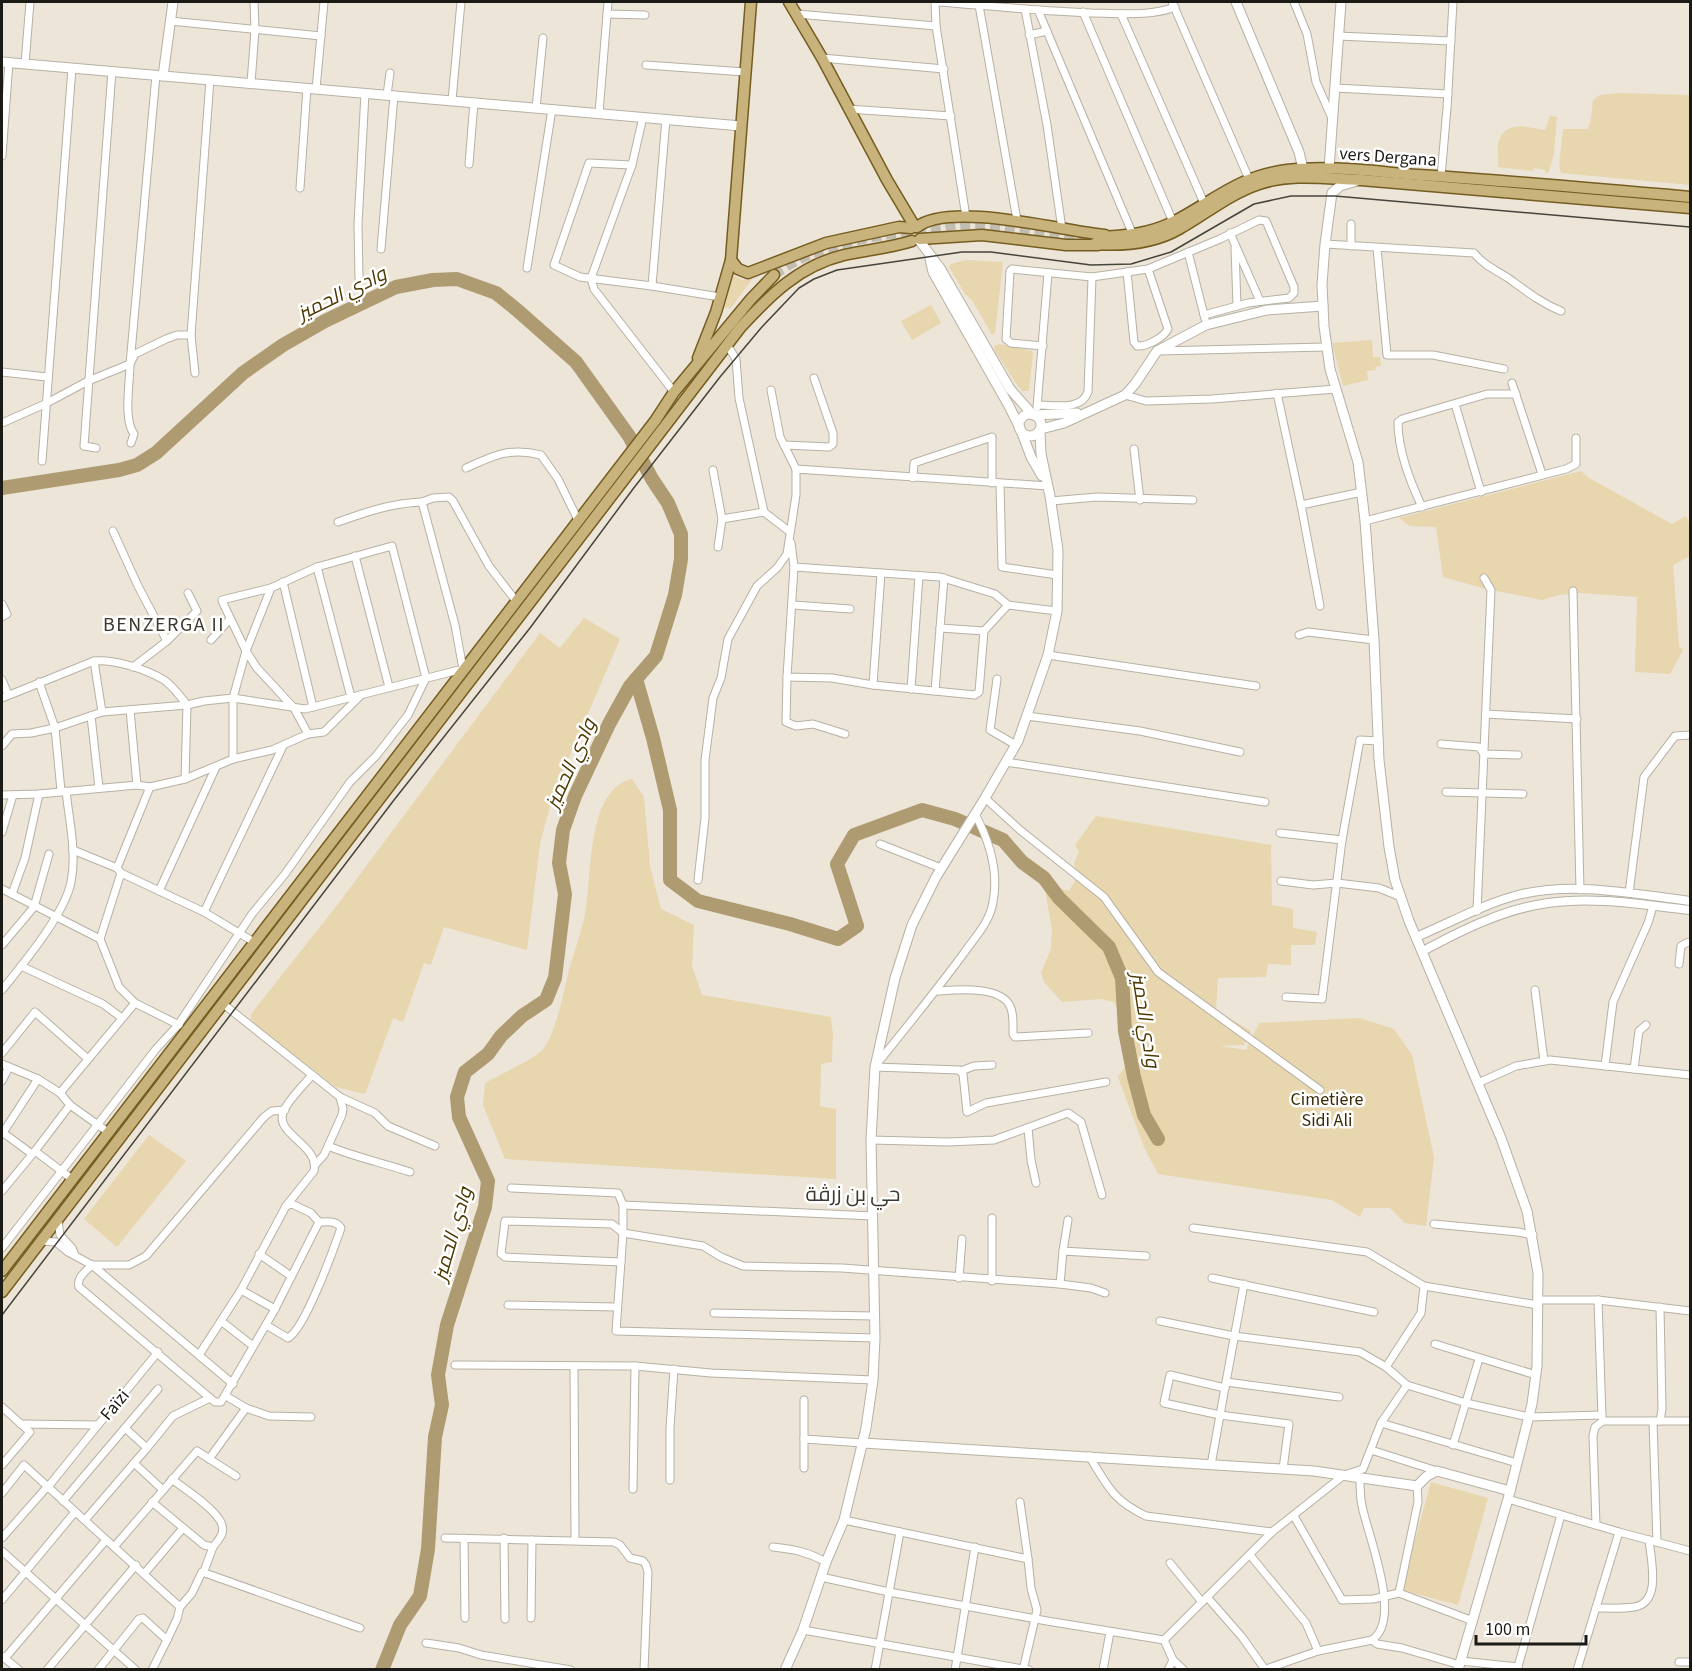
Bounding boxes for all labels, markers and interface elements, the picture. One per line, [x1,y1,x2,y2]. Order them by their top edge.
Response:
street label: vers Dergana [1339,141,1437,173]
water label: وادي الحميز [290,260,393,330]
district label: BENZERGA II [103,611,225,639]
water label: وادي الحميز [537,713,605,817]
water label: وادي الحميز [1122,967,1167,1071]
park label: Cimetière Sidi Ali [1291,1087,1363,1133]
district label: حي بن زرڤة [806,1179,900,1210]
water label: وادي الحميز [425,1183,481,1287]
street label: Faïzi [95,1384,135,1426]
scale bar [1476,1608,1586,1646]
text: 100 m [1485,1617,1530,1642]

